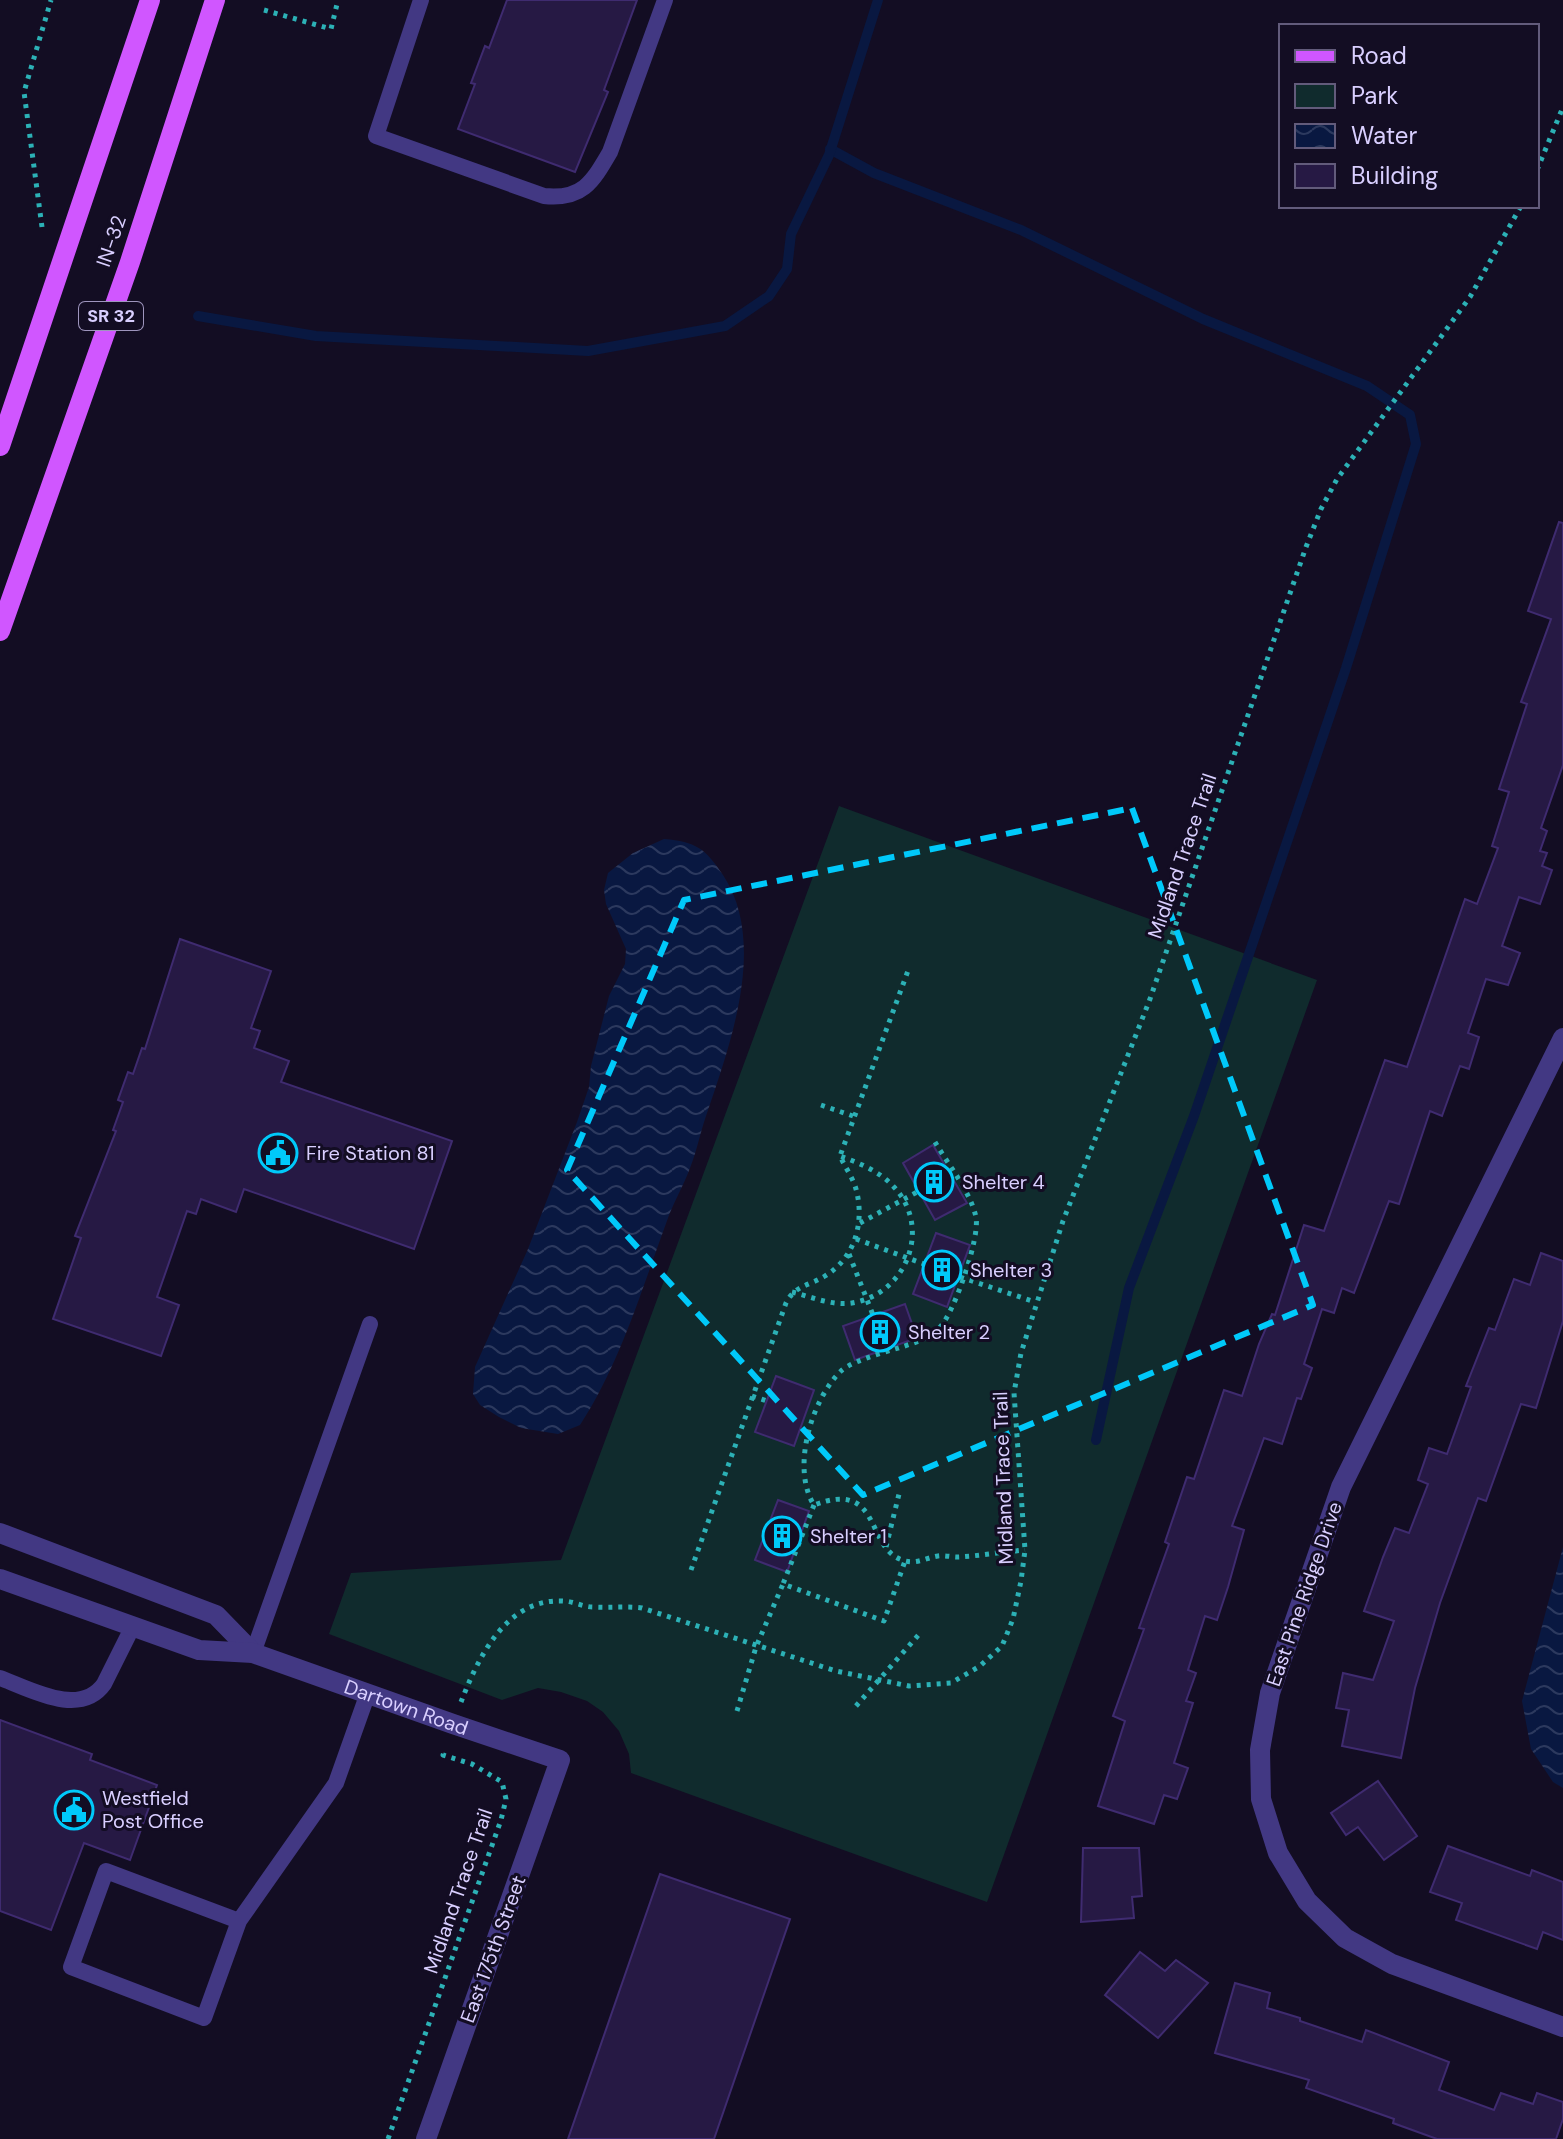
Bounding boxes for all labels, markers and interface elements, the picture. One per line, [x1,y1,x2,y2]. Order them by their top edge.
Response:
legend [1279,24,1539,208]
text: Road [1351,40,1407,71]
text: Park [1351,80,1398,111]
text: Water [1351,120,1417,151]
text: Building [1351,160,1438,191]
street label: IN-32 [90,212,132,270]
road number: SR 32 [79,302,143,330]
street label: Midland Trace Trail [1142,770,1222,942]
public building icon: Fire Station 81 [257,1132,299,1174]
place label: Fire Station 81 [306,1140,435,1166]
building icon: Shelter 4 [913,1161,955,1203]
place label: Shelter 4 [962,1169,1045,1195]
building icon: Shelter 3 [921,1249,963,1291]
place label: Shelter 3 [970,1257,1052,1283]
building icon: Shelter 2 [859,1311,901,1353]
place label: Shelter 2 [908,1319,990,1345]
street label: Midland Trace Trail [987,1391,1019,1565]
street label: East Pine Ridge Drive [1260,1498,1348,1690]
building icon: Shelter 1 [761,1515,803,1557]
place label: Shelter 1 [810,1523,887,1549]
street label: Dartown Road [341,1673,472,1741]
place label: Westfield Post Office [102,1785,204,1834]
public building icon: Westfield Post Office [53,1789,95,1831]
street label: Midland Trace Trail [418,1805,498,1977]
street label: East 175th Street [454,1872,532,2026]

